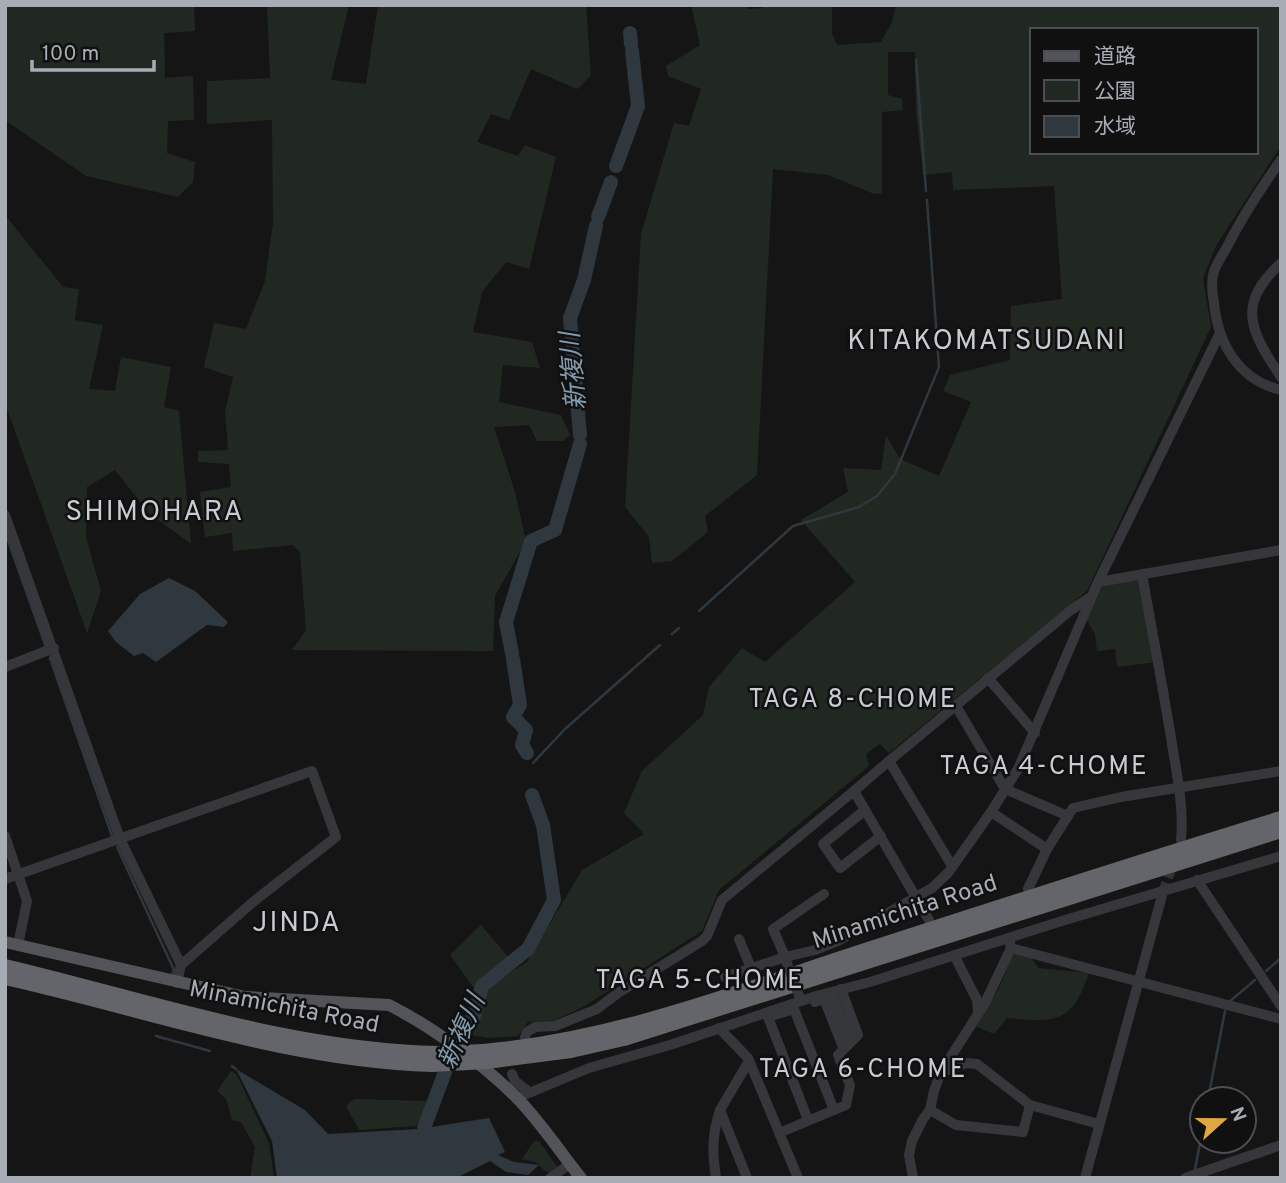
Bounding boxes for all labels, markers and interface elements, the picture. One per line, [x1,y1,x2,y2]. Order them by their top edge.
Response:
scale bar [32,28,154,72]
legend [1030,28,1258,154]
text: 100 m [42,41,99,68]
text: 道路 [1094,44,1136,71]
text: 公園 [1094,79,1136,106]
text: 水域 [1094,114,1136,141]
district label: KITAKOMATSUDANI [847,324,1127,360]
water label: 新複川 [555,328,595,411]
district label: SHIMOHARA [65,495,245,531]
district label: TAGA 8-CHOME [749,684,957,717]
district label: TAGA 4-CHOME [939,751,1149,784]
street label: Minamichita Road [809,869,1001,957]
district label: JINDA [252,906,342,942]
district label: TAGA 5-CHOME [595,965,805,998]
street label: Minamichita Road [187,975,381,1041]
water label: 新複川 [432,987,495,1074]
district label: TAGA 6-CHOME [759,1054,967,1087]
north arrow [1188,1085,1258,1155]
text: N [1223,1104,1251,1125]

